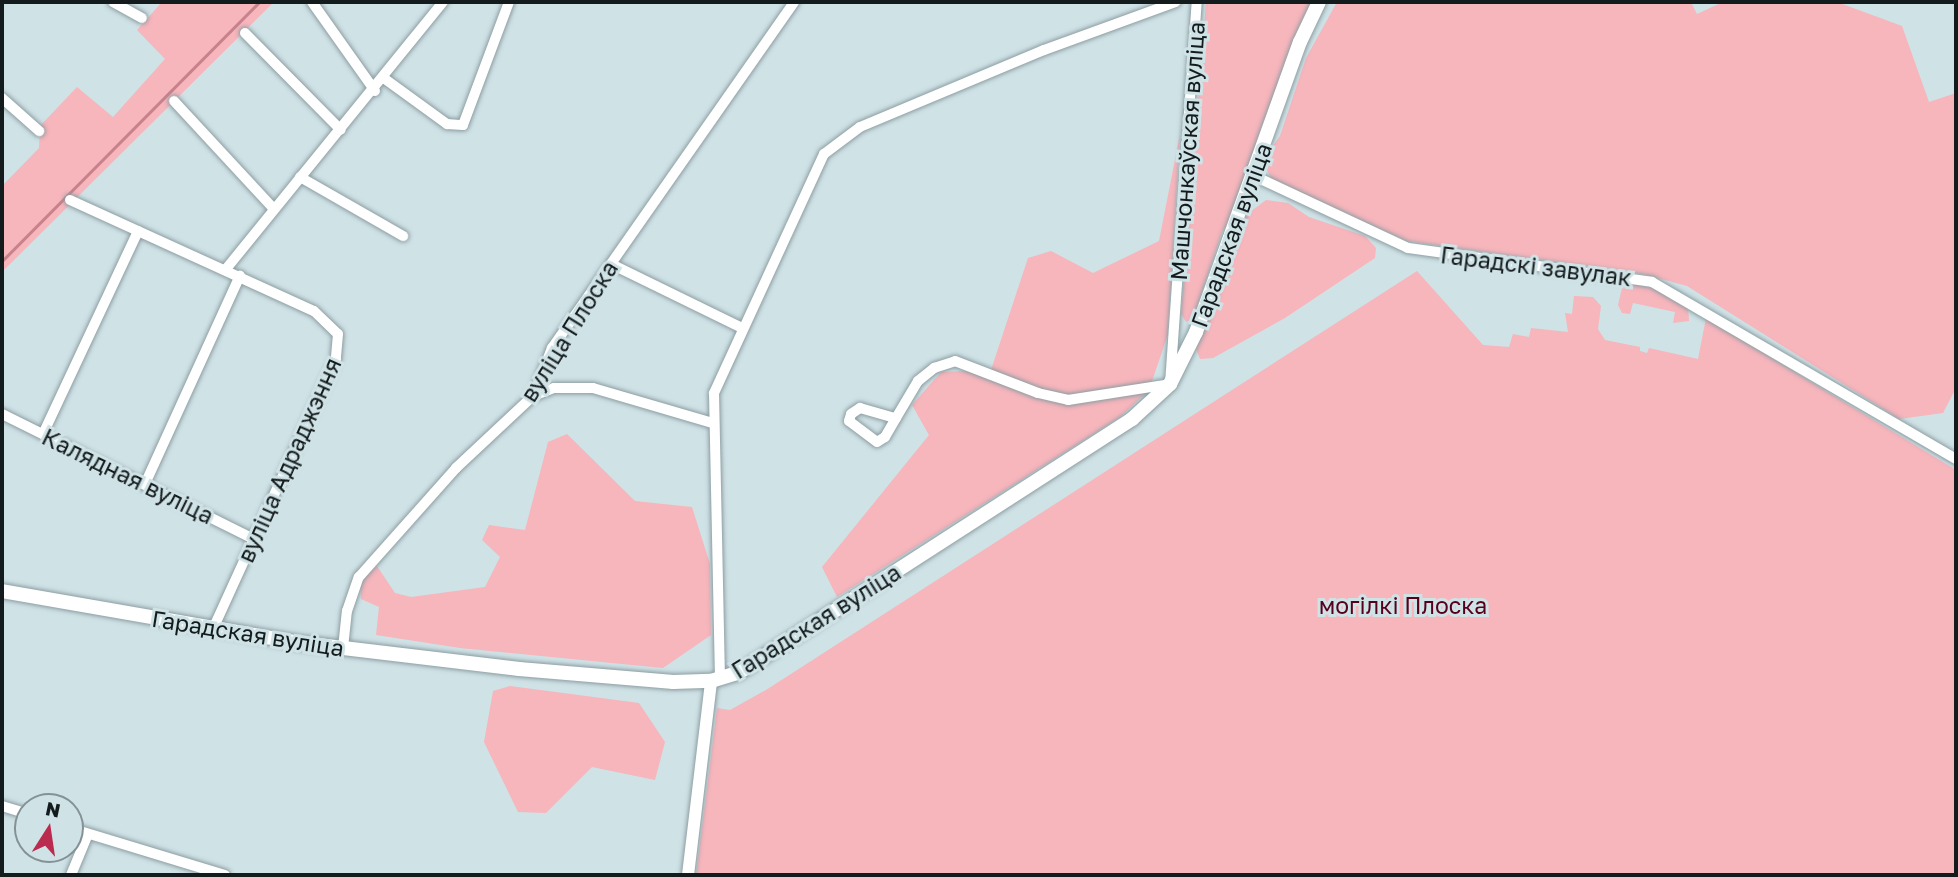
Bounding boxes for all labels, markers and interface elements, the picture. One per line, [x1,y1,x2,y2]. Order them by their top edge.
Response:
street label: Машчонкаўская вуліца [1164,21,1210,281]
street label: Гарадская вуліца [1185,139,1277,331]
street label: Гарадскі завулак [1439,241,1633,291]
street label: вуліца Плоска [515,255,623,407]
street label: вуліца Адраджэння [231,354,347,566]
street label: Калядная вуліца [38,423,218,529]
street label: Гарадская вуліца [726,558,906,684]
park label: могілкі Плоска [1319,591,1487,619]
street label: Гарадская вуліца [150,604,346,662]
north arrow [14,793,84,863]
text: N [44,796,63,822]

